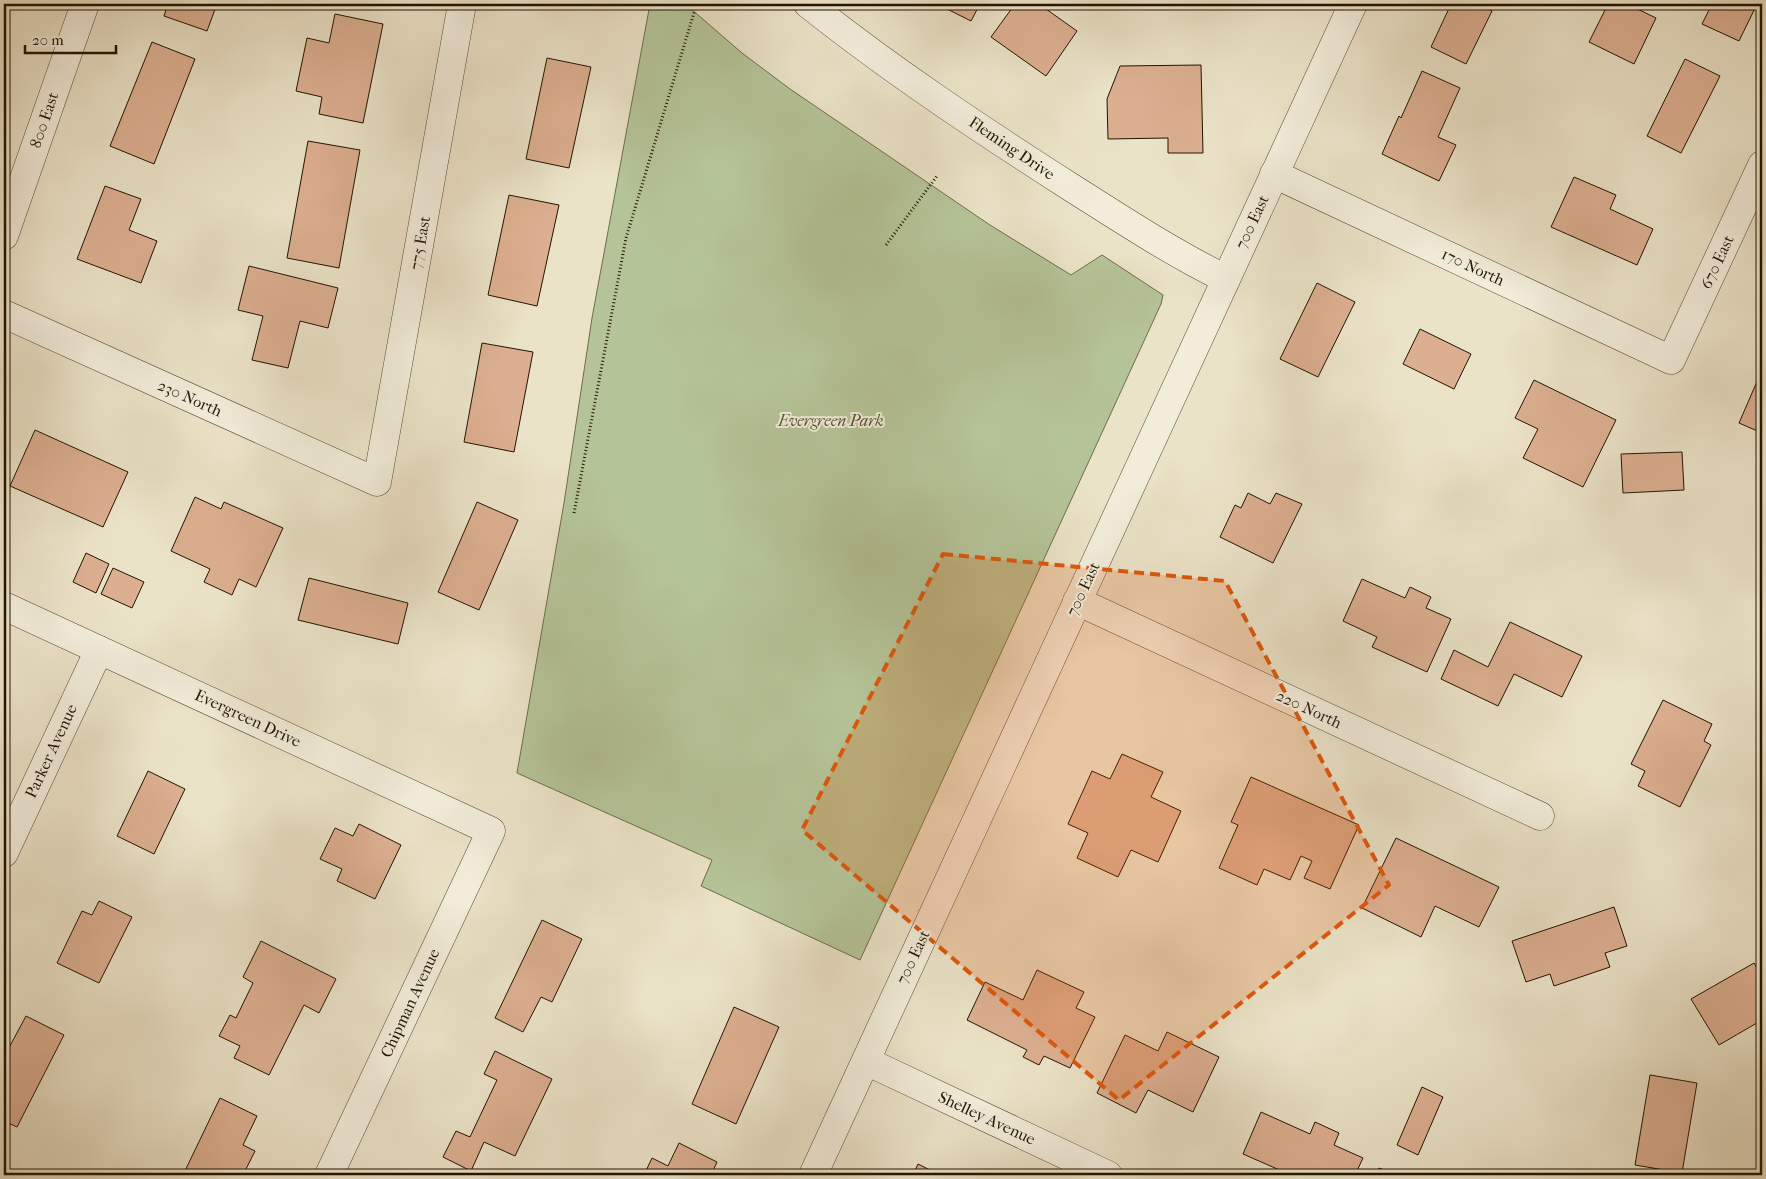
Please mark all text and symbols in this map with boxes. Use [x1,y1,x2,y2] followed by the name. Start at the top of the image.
[25,22,116,54] scale bar
[32,31,64,49] text: 20 m
[26,89,63,150] street label: 800 East
[966,112,1059,184] street label: Fleming Drive
[1231,192,1273,252] street label: 700 East
[406,214,434,272] street label: 775 East
[1696,232,1738,292] street label: 670 East
[1439,244,1507,290] street label: 170 North
[155,375,225,421] street label: 230 North
[777,411,884,430] park label: Evergreen Park
[1062,559,1104,619] street label: 700 East
[192,685,304,751] street label: Evergreen Drive
[1273,686,1345,732] street label: 220 North
[21,701,81,801] street label: Parker Avenue
[892,927,934,987] street label: 700 East
[376,945,444,1061] street label: Chipman Avenue
[935,1087,1039,1149] street label: Shelley Avenue

